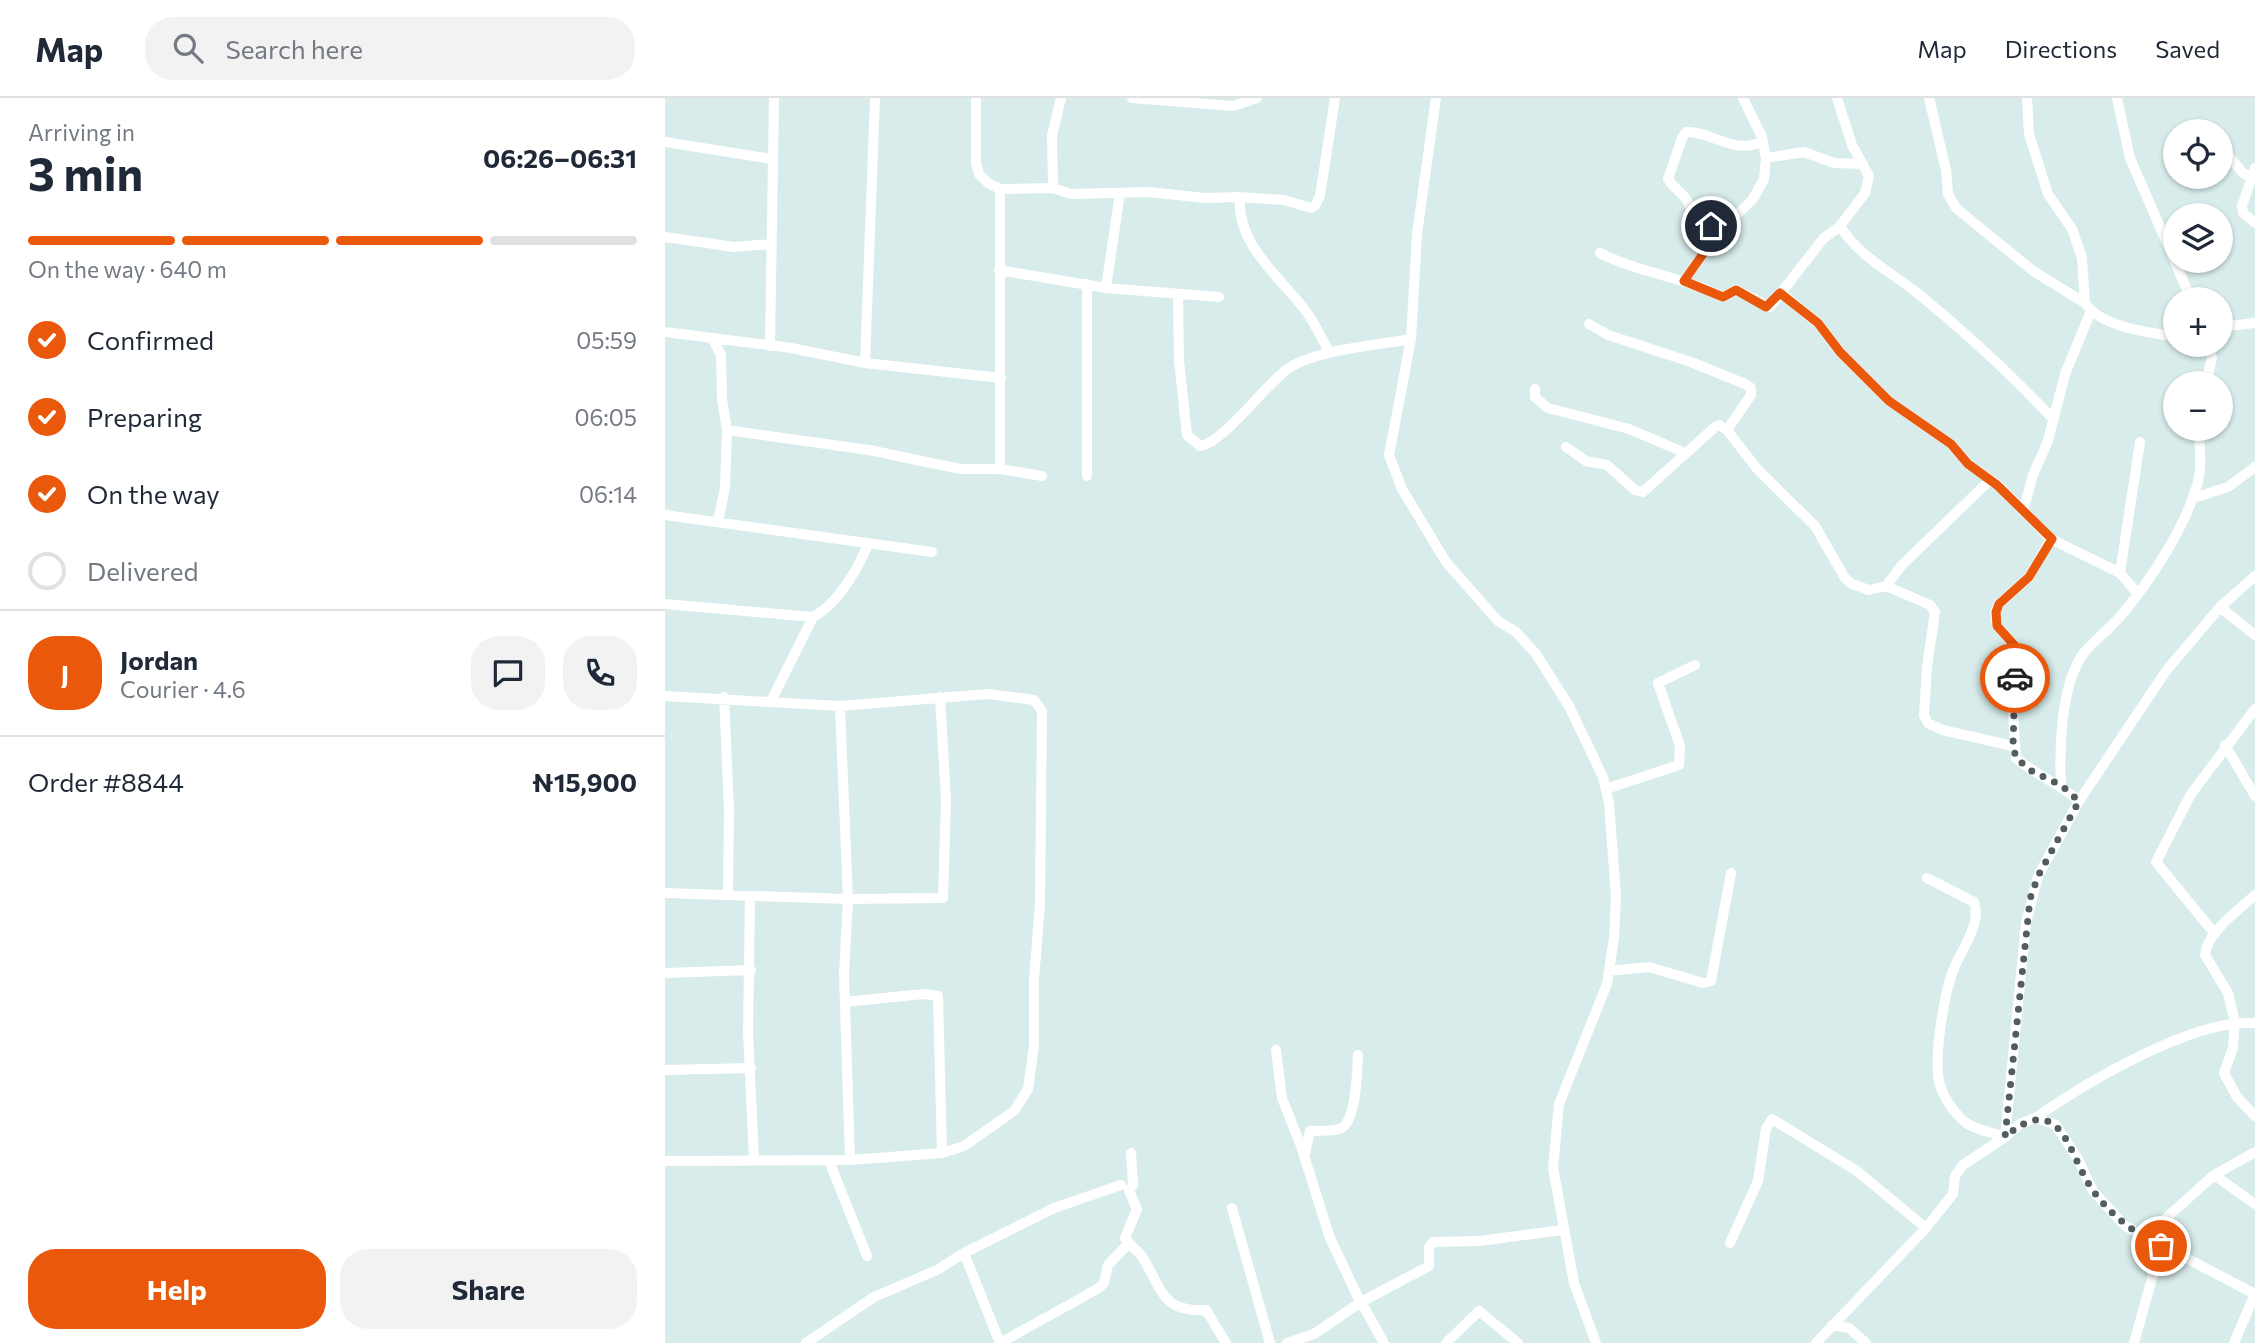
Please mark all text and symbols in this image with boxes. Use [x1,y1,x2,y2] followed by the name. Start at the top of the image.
[145,17,635,80] search box
[35,28,103,69] text: Map
[169,29,207,67] icon: search
[225,33,363,64] text: Search here
[1917,34,1967,63] text: Map
[2005,34,2117,63] text: Directions
[2155,34,2220,63] text: Saved
[28,118,135,146] text: Arriving in
[2163,119,2233,441] map controls
[2163,119,2233,189] button: locate
[483,142,637,173] text: 06:26–06:31
[28,144,143,200] text: 3 min
[1681,196,1741,256] pin
[2163,203,2233,273] button: layers
[1692,207,1730,245] icon: home
[28,255,227,283] text: On the way · 640 m
[2163,287,2233,357] button: +
[28,321,66,359] icon: check
[87,324,214,355] text: Confirmed
[576,326,637,354] text: 05:59
[2163,371,2233,441] button: −
[28,398,66,436] icon: check
[87,401,202,432] text: Preparing
[574,403,637,431] text: 06:05
[28,475,66,513] icon: check
[87,478,220,509] text: On the way
[579,480,637,508] text: 06:14
[87,555,198,586] text: Delivered
[471,636,545,710] button: chat
[563,636,637,710] button: phone
[1980,643,2050,713] courier
[120,644,198,675] text: Jordan
[61,658,69,689] text: J
[1996,659,2034,697] icon: car
[120,675,246,703] text: Courier · 4.6
[28,766,184,797] text: Order #8844
[532,766,637,797] text: ₦15,900
[2131,1216,2191,1276] pin
[2142,1227,2180,1265] icon: bag
[28,1249,326,1329] button: Help
[340,1249,637,1329] button: Share

